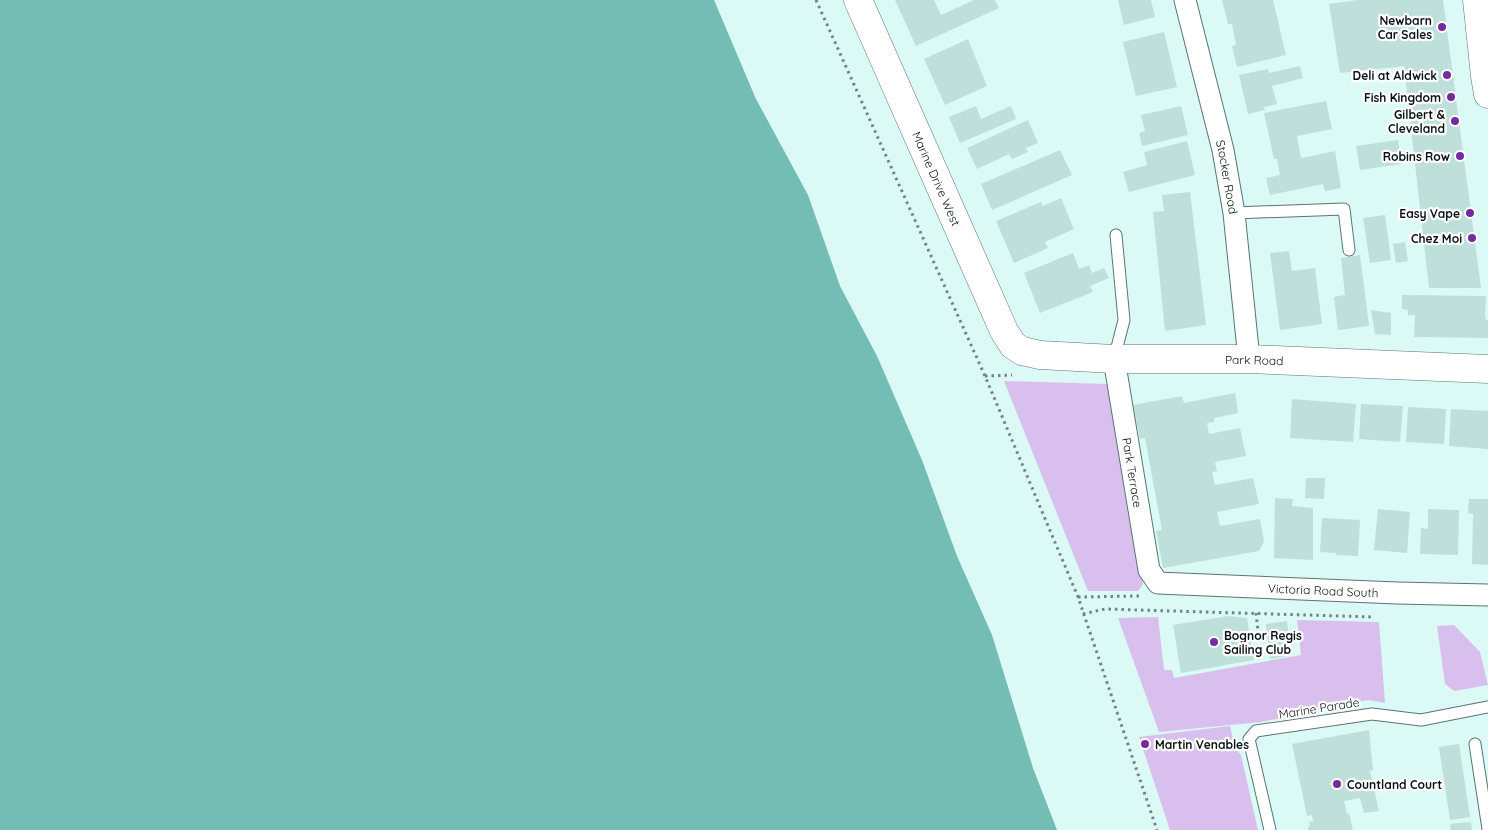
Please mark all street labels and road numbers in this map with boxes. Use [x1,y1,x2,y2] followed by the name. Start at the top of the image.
[909,129,964,228] street label: Marine Drive West
[1213,138,1242,215] street label: Stocker Road
[1225,352,1284,368] street label: Park Road
[1120,436,1146,509] street label: Park Terrace
[1268,580,1379,600] street label: Victoria Road South
[1278,694,1361,722] street label: Marine Parade

